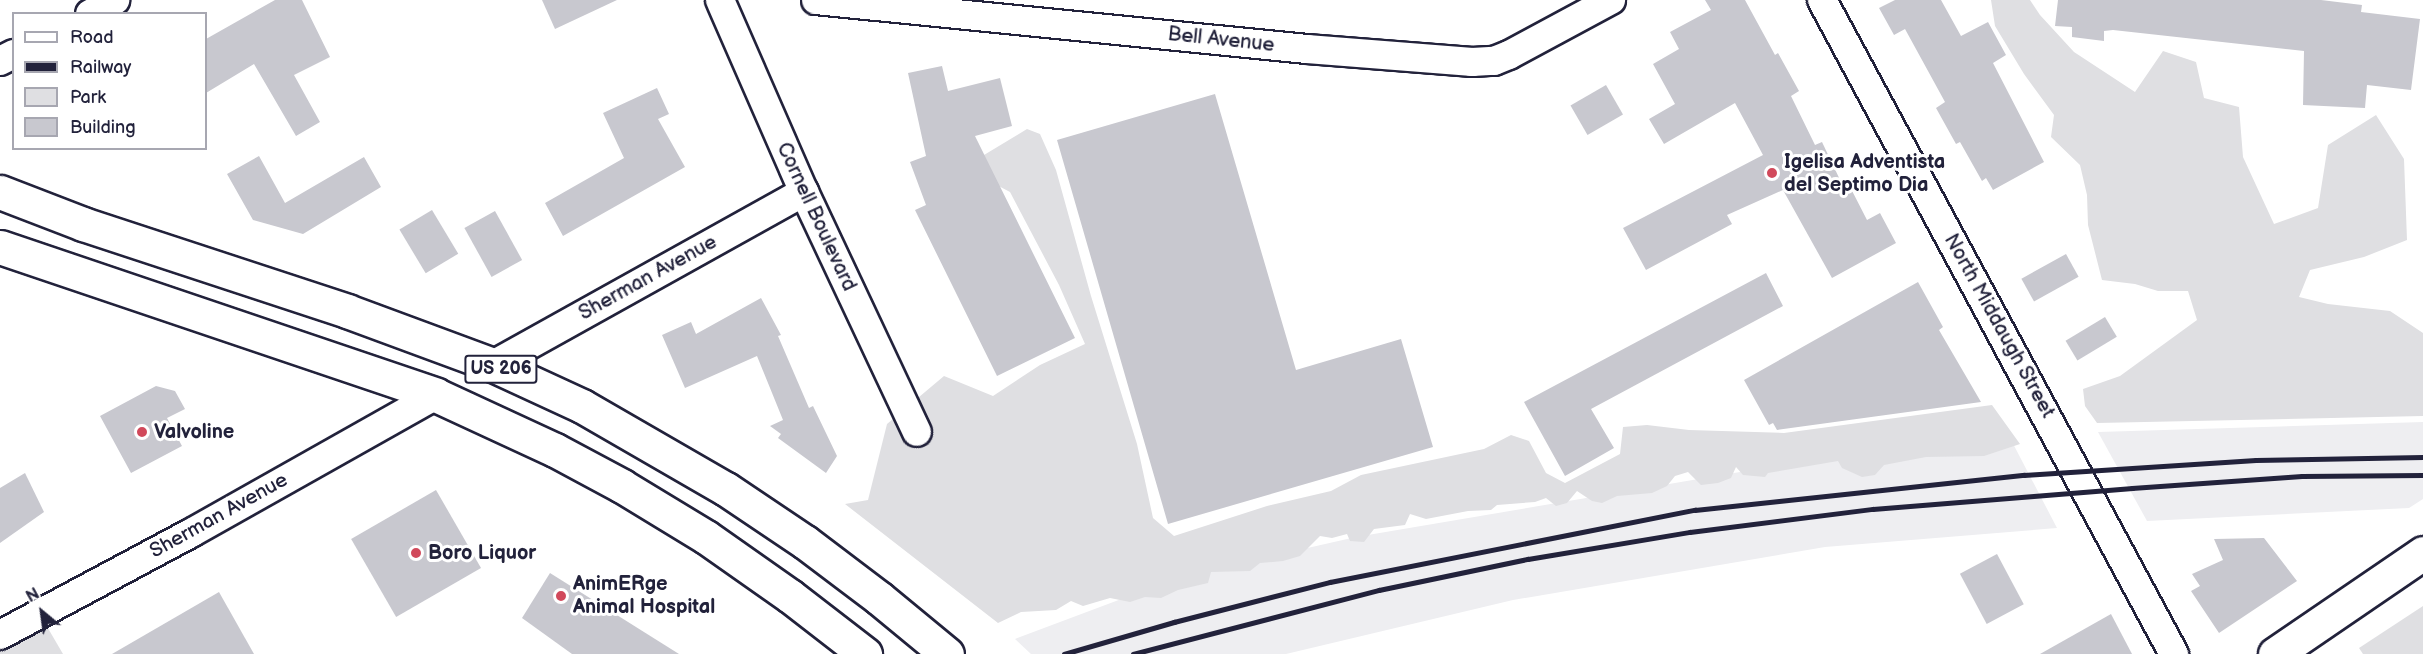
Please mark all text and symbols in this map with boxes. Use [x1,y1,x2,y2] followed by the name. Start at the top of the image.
[12,12,207,150] legend
[1167,22,1275,58] street label: Bell Avenue
[70,27,114,48] text: Road
[70,57,132,78] text: Railway
[70,87,106,108] text: Park
[70,117,136,138] text: Building
[771,139,861,295] street label: Cornell Boulevard
[1784,150,1945,197] place label: Igelisa Adventista del Septimo Dia
[1765,166,1779,180] marker: Igelisa Adventista del Septimo Dia
[575,230,721,326] street label: Sherman Avenue
[1938,230,2060,422] street label: North Middaugh Street
[464,354,538,384] road number: US 206
[154,420,234,444] place label: Valvoline
[135,425,149,439] marker: Valvoline
[146,468,292,564] street label: Sherman Avenue
[428,541,536,565] place label: Boro Liquor
[409,546,423,560] marker: Boro Liquor
[573,572,715,619] place label: AnimERge Animal Hospital
[12,582,72,642] north arrow
[23,585,43,607] text: N
[554,589,568,603] marker: AnimERge Animal Hospital

